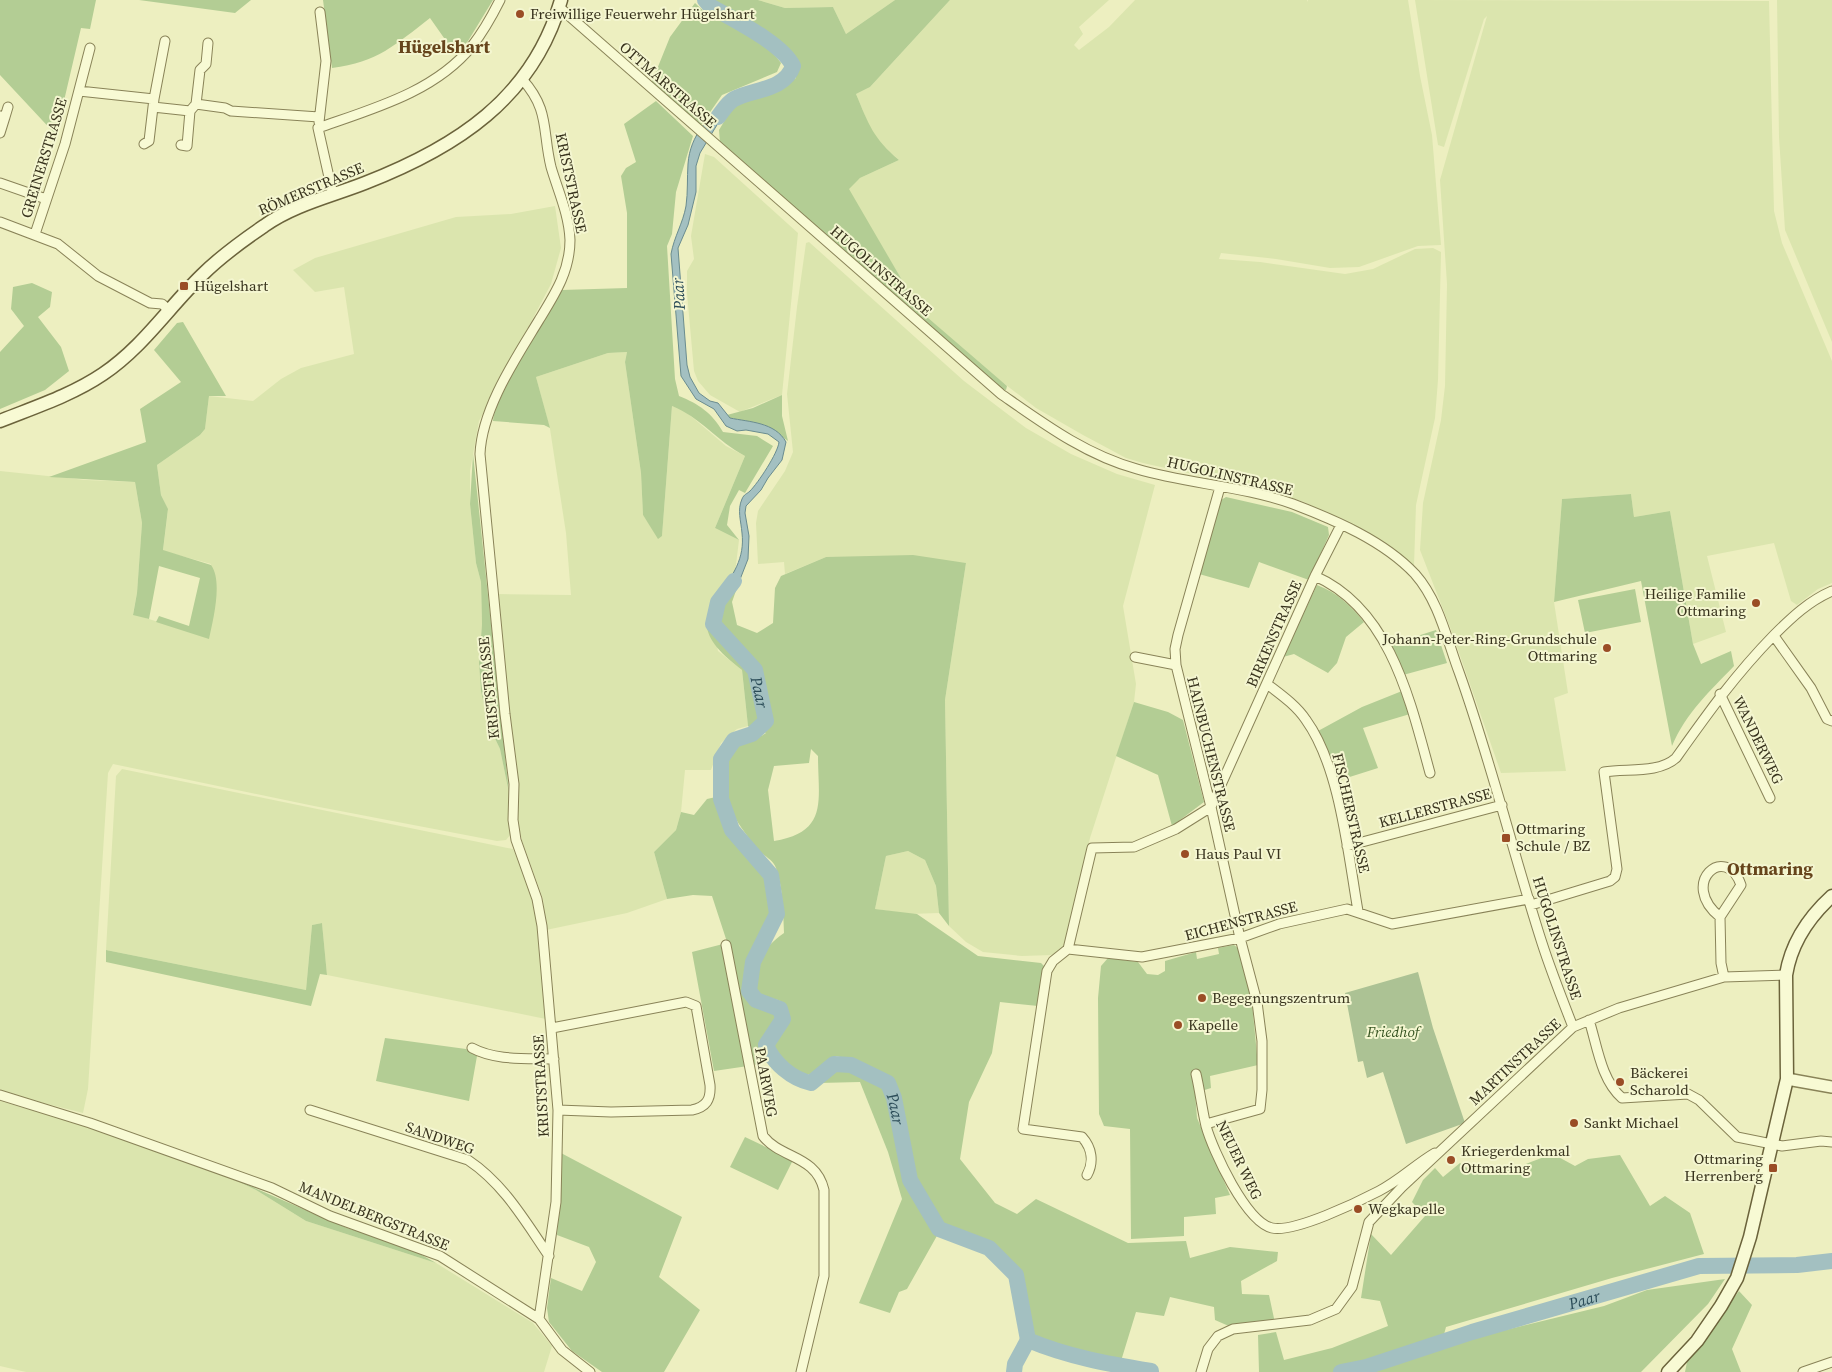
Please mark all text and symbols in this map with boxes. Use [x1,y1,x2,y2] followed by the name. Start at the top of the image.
[530,3,755,24] place label: Freiwillige Feuerwehr Hügelshart
[514,8,526,20] marker: Freiwillige Feuerwehr Hügelshart
[398,34,490,59] district label: Hügelshart
[615,37,721,133] street label: OTTMARSTRASSE
[15,95,72,221] street label: GREINERSTRASSE
[551,131,592,235] street label: KRISTSTRASSE
[255,157,367,220] street label: RÖMERSTRASSE
[826,221,937,321] street label: HUGOLINSTRASSE
[194,275,268,296] place label: Hügelshart
[666,277,690,312] water label: Paar
[178,280,190,292] marker: Hügelshart
[1165,451,1295,500] street label: HUGOLINSTRASSE
[1241,577,1307,691] street label: BIRKENSTRASSE
[1644,583,1746,621] place label: Heilige Familie Ottmaring
[1750,597,1762,609] marker: Heilige Familie Ottmaring
[1382,628,1597,666] place label: Johann-Peter-Ring-Grundschule Ottmaring
[473,636,504,740] street label: KRISTSTRASSE
[1601,642,1613,654] marker: Johann-Peter-Ring-Grundschule Ottmaring
[745,673,774,711] water label: Paar
[1182,674,1241,834] street label: HAINBUCHENSTRASSE
[1728,692,1789,787] street label: WANDERWEG
[1327,751,1375,875] street label: FISCHERSTRASSE
[1376,782,1493,833] street label: KELLERSTRASSE
[1516,818,1590,856] place label: Ottmaring Schule / BZ
[1500,832,1512,844] marker: Ottmaring Schule / BZ
[1195,843,1281,864] place label: Haus Paul VI
[1179,848,1191,860] marker: Haus Paul VI
[1727,856,1813,881] district label: Ottmaring
[1528,873,1587,1002] street label: HUGOLINSTRASSE
[1182,895,1300,946] street label: EICHENSTRASSE
[1212,987,1351,1008] place label: Begegnungszentrum
[1196,992,1208,1004] marker: Begegnungszentrum
[1464,1013,1565,1110] street label: MARTINSTRASSE
[1188,1014,1238,1035] place label: Kapelle
[1172,1019,1184,1031] marker: Kapelle
[1366,1021,1422,1042] park label: Friedhof
[527,1034,554,1138] street label: KRISTSTRASSE
[750,1045,783,1118] street label: PAARWEG
[1630,1062,1689,1100] place label: Bäckerei Scharold
[1614,1076,1626,1088] marker: Bäckerei Scharold
[882,1088,910,1127] water label: Paar
[1584,1112,1679,1133] place label: Sankt Michael
[403,1116,477,1159] street label: SANDWEG
[1211,1117,1268,1203] street label: NEUER WEG
[1568,1117,1580,1129] marker: Sankt Michael
[1461,1140,1571,1178] place label: Kriegerdenkmal Ottmaring
[1684,1148,1763,1186] place label: Ottmaring Herrenberg
[1445,1154,1457,1166] marker: Kriegerdenkmal Ottmaring
[1767,1162,1779,1174] marker: Ottmaring Herrenberg
[296,1176,453,1255] street label: MANDELBERGSTRASSE
[1368,1198,1445,1219] place label: Wegkapelle
[1352,1203,1364,1215] marker: Wegkapelle
[1565,1284,1603,1315] water label: Paar

